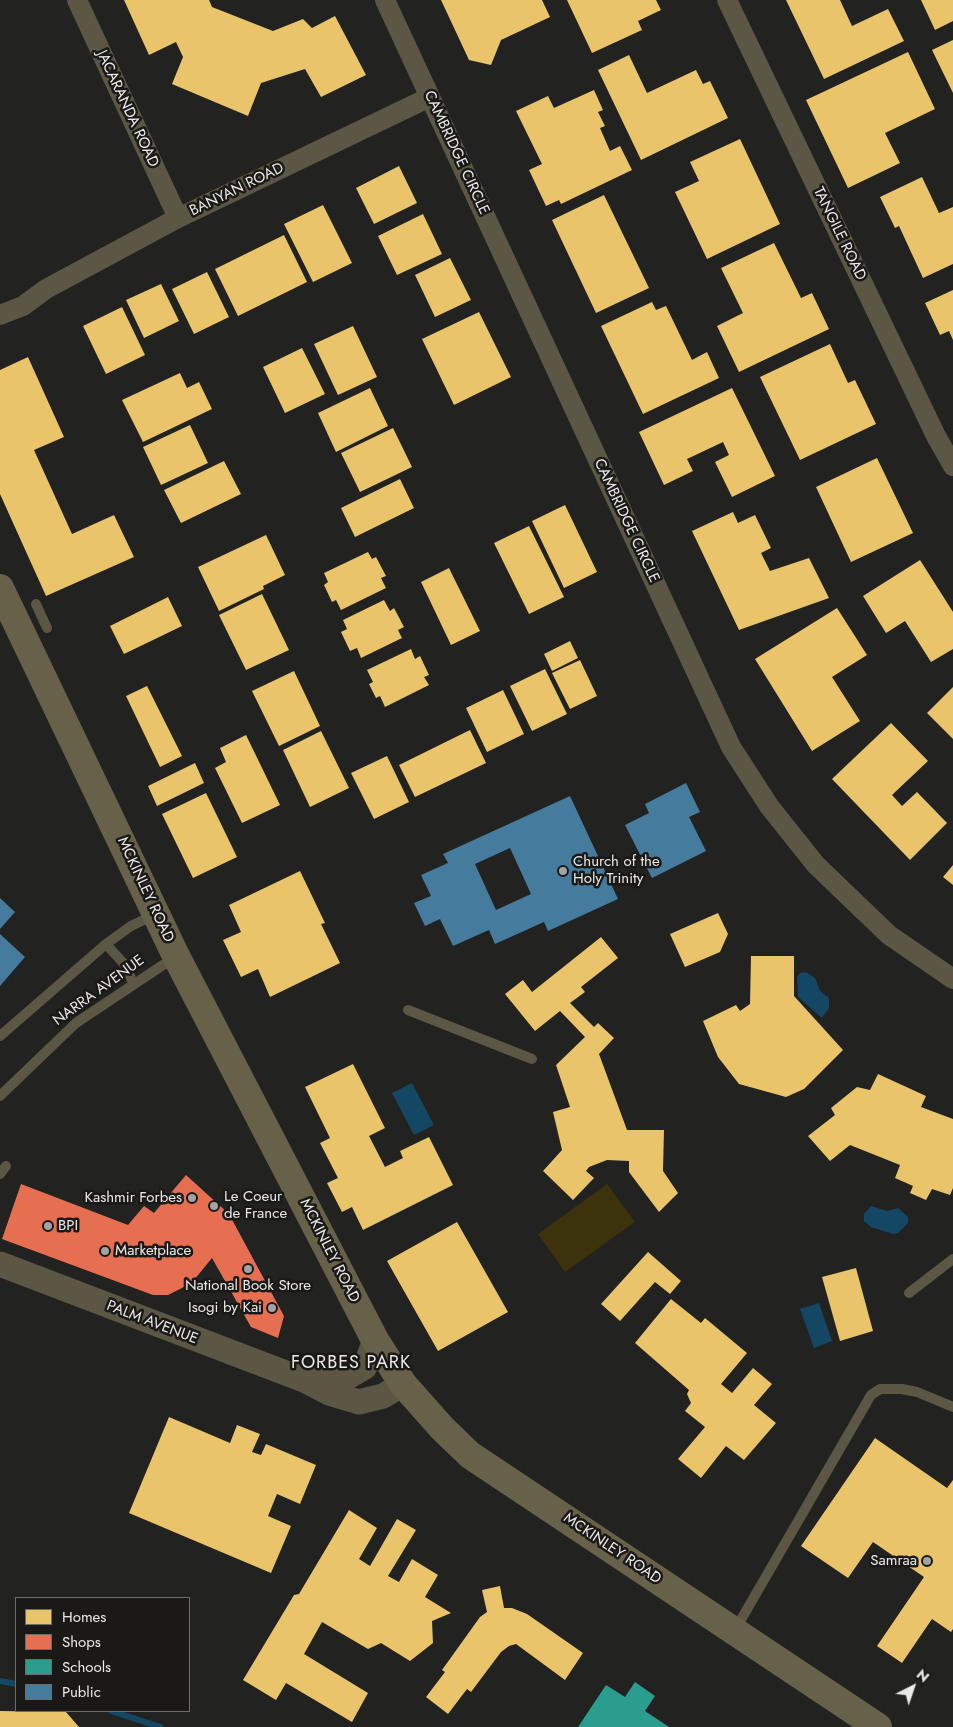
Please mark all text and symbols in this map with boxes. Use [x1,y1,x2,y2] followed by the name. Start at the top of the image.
[92,48,162,170] street label: JACARANDA ROAD
[419,88,493,218] street label: CAMBRIDGE CIRCLE
[187,159,287,221] street label: BANYAN ROAD
[809,184,869,284] street label: TANGILE ROAD
[589,456,663,586] street label: CAMBRIDGE CIRCLE
[113,835,177,945] street label: MCKINLEY ROAD
[573,853,660,888] place label: Church of the Holy Trinity
[557,865,569,877] marker: Church of the Holy Trinity
[50,952,148,1030] street label: NARRA AVENUE
[224,1188,287,1223] place label: Le Coeur de France
[84,1189,182,1207] place label: Kashmir Forbes
[186,1192,198,1204] marker: Kashmir Forbes
[295,1196,363,1306] street label: MCKINLEY ROAD
[208,1200,220,1212] marker: Le Coeur de France
[58,1217,78,1235] place label: BPI
[42,1220,54,1232] marker: BPI
[115,1242,191,1260] place label: Marketplace
[99,1245,111,1257] marker: Marketplace
[242,1263,254,1275] marker: National Book Store
[185,1277,311,1295] place label: National Book Store
[104,1297,200,1349] street label: PALM AVENUE
[188,1299,262,1317] place label: Isogi by Kai
[266,1302,278,1314] marker: Isogi by Kai
[290,1353,412,1375] district label: FORBES PARK
[560,1510,664,1588] street label: MCKINLEY ROAD
[870,1552,917,1570] place label: Samraa
[921,1555,933,1567] marker: Samraa
[15,1597,190,1712] legend
[62,1606,106,1628] text: Homes
[62,1631,101,1653] text: Shops
[62,1656,111,1678] text: Schools
[888,1662,938,1712] north arrow
[912,1664,934,1687] text: N
[62,1681,101,1703] text: Public

